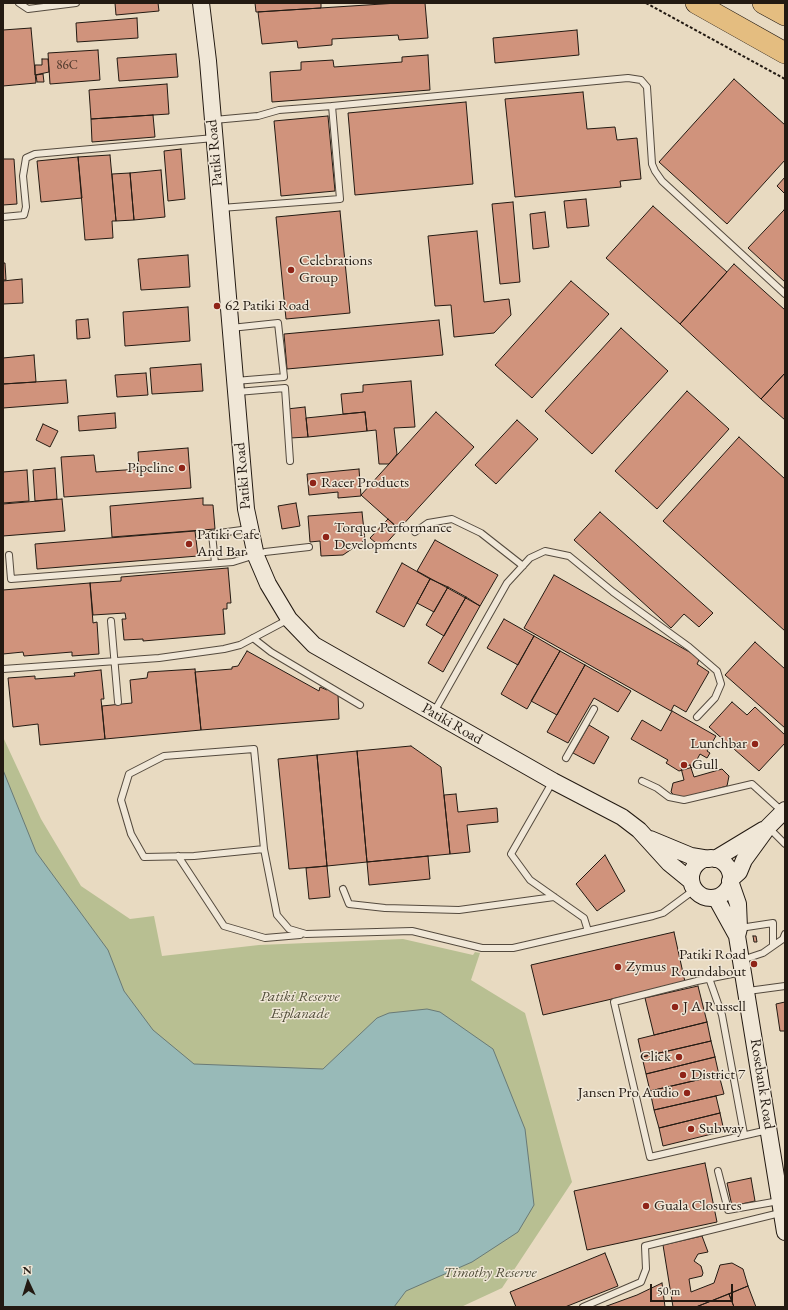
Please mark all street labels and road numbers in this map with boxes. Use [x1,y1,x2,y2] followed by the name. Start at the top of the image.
[203,119,227,187] street label: Patiki Road
[231,442,255,510] street label: Patiki Road
[418,699,486,749] street label: Patiki Road
[746,1037,778,1131] street label: Rosebank Road

